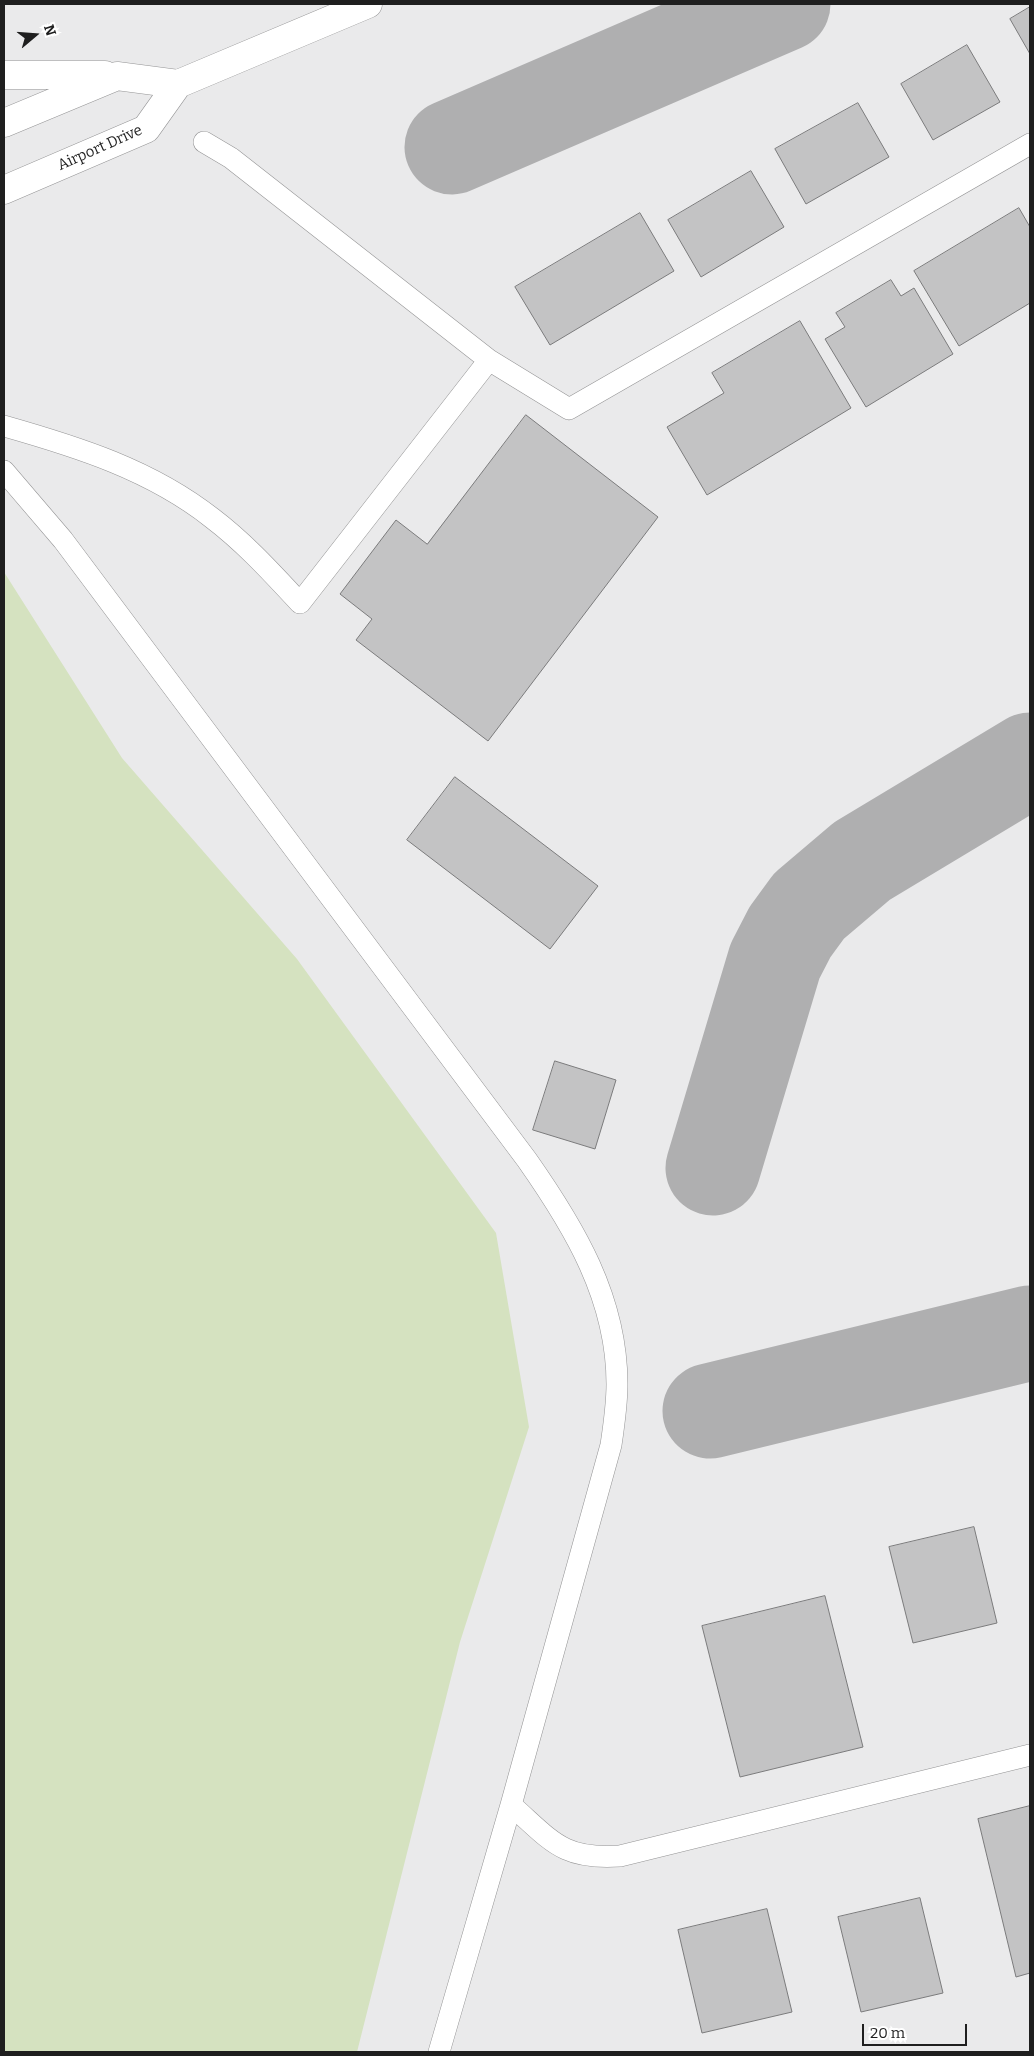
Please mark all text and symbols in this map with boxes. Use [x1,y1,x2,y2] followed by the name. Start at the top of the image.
[10,10,60,60] north arrow
[40,22,59,38] text: N
[55,121,145,175] street label: Airport Drive
[864,2014,969,2046] scale bar
[870,2024,905,2042] text: 20 m

